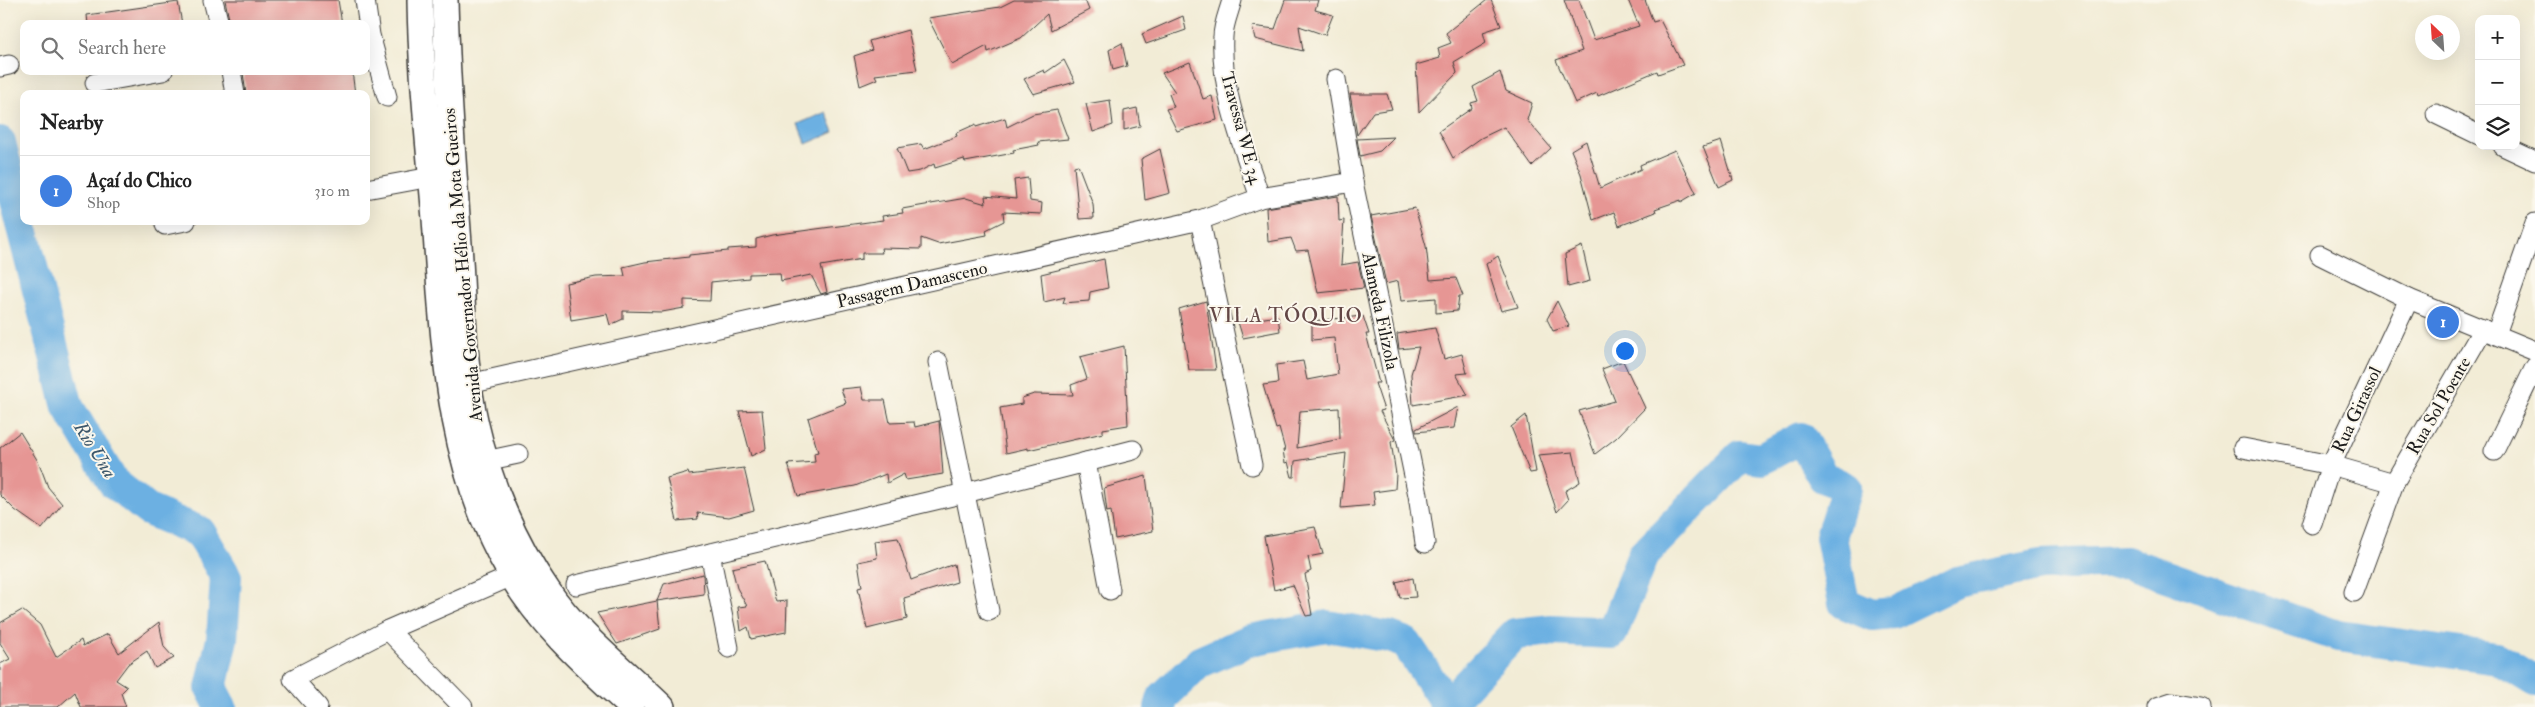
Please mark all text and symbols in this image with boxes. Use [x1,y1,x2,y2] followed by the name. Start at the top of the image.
[2415,15,2460,60] north arrow
[2475,15,2520,150] map controls
[2475,15,2520,60] button: +
[20,20,370,75] search box
[38,34,66,62] icon: search
[78,36,166,60] text: Search here
[2475,60,2520,105] button: −
[1215,69,1267,188] street label: Travessa WE 34
[2475,105,2520,150] button: layers
[438,107,488,424] street label: Avenida Governador Hélio da Mota Gueiros
[40,109,103,136] text: Nearby
[87,169,192,193] text: Açaí do Chico
[53,181,59,201] text: 1
[314,181,350,201] text: 310 m
[87,193,120,213] text: Shop
[1356,249,1404,372] street label: Alameda Filizola
[835,256,990,313] street label: Passagem Damasceno
[1209,302,1363,328] district label: VILA TÓQUIO
[2427,303,2459,341] pin: 1
[1612,338,1638,364] your location
[2402,353,2476,459] street label: Rua Sol Poente
[2327,363,2387,457] street label: Rua Girassol
[68,416,122,483] water label: Rio Una

